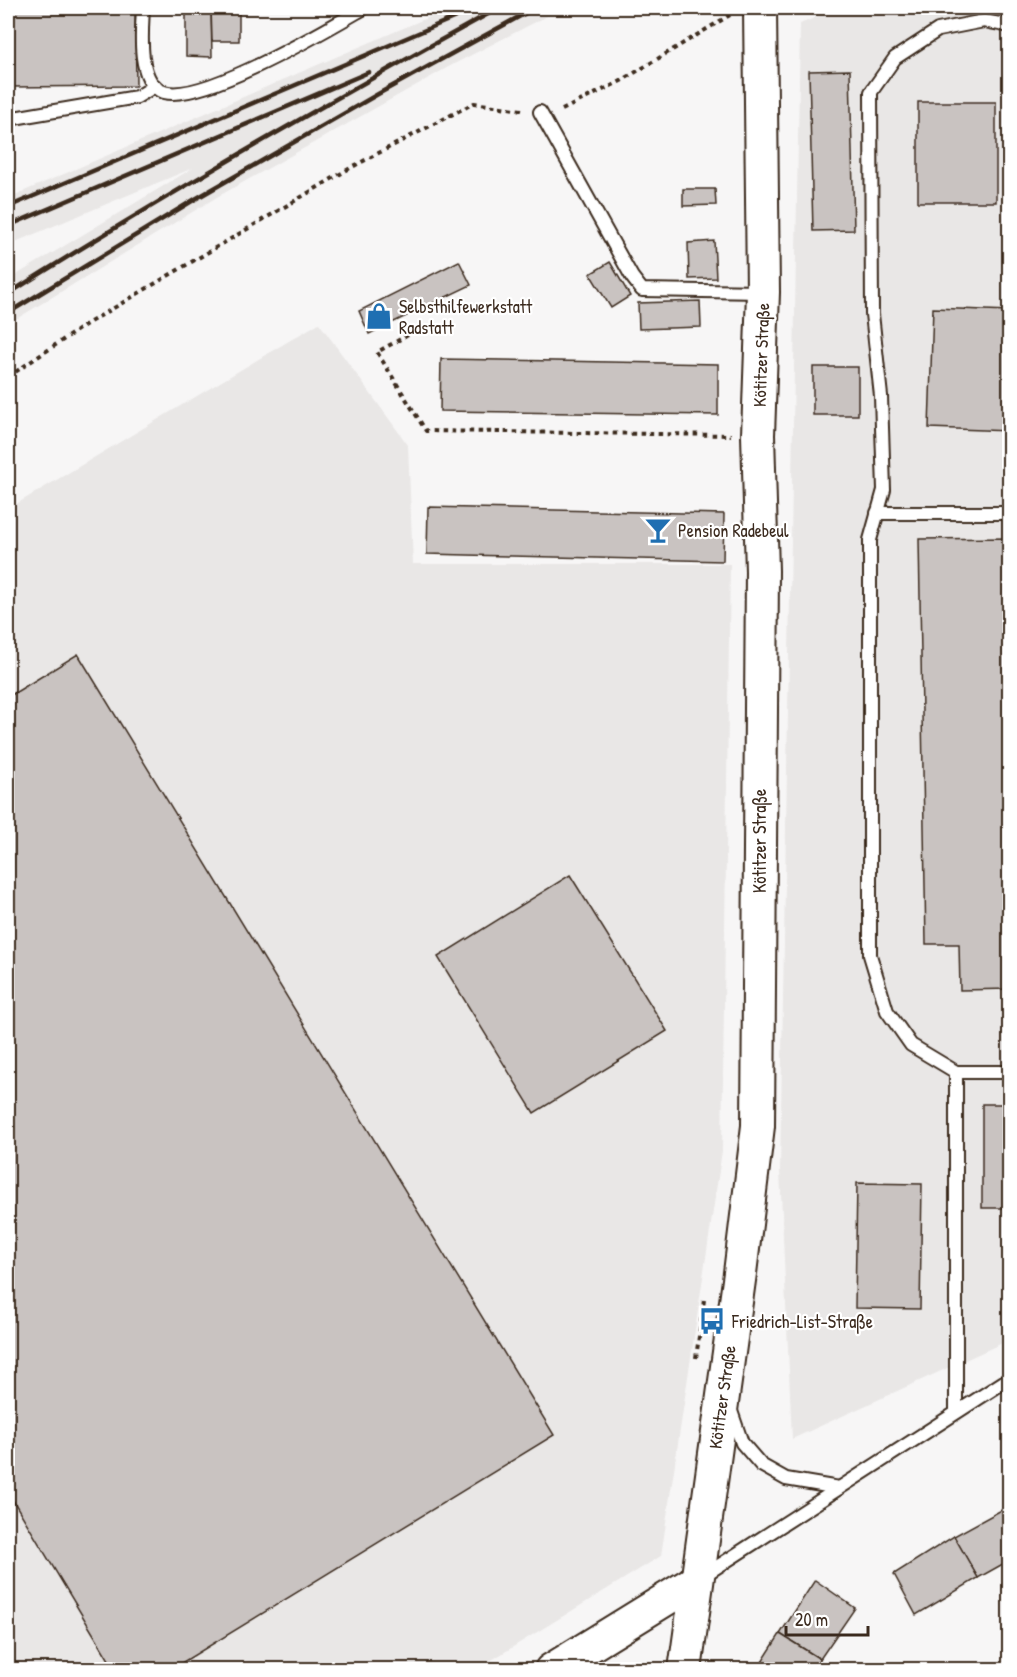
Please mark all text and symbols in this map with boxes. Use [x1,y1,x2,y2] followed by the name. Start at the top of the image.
[399,294,533,340] place label: Selbsthilfewerkstatt Radstatt
[364,301,394,331] shop icon: Selbsthilfewerkstatt Radstatt
[747,303,775,407] street label: Kötitzer Straße
[643,515,673,545] bar icon: Pension Radebeul
[678,518,789,543] place label: Pension Radebeul
[747,789,772,893] street label: Kötitzer Straße
[697,1306,727,1336] bus stop icon: Friedrich-List-Straße
[731,1309,873,1334] place label: Friedrich-List-Straße
[702,1344,742,1450] street label: Kötitzer Straße
[786,1599,868,1637] scale bar
[795,1607,828,1632] text: 20 m

